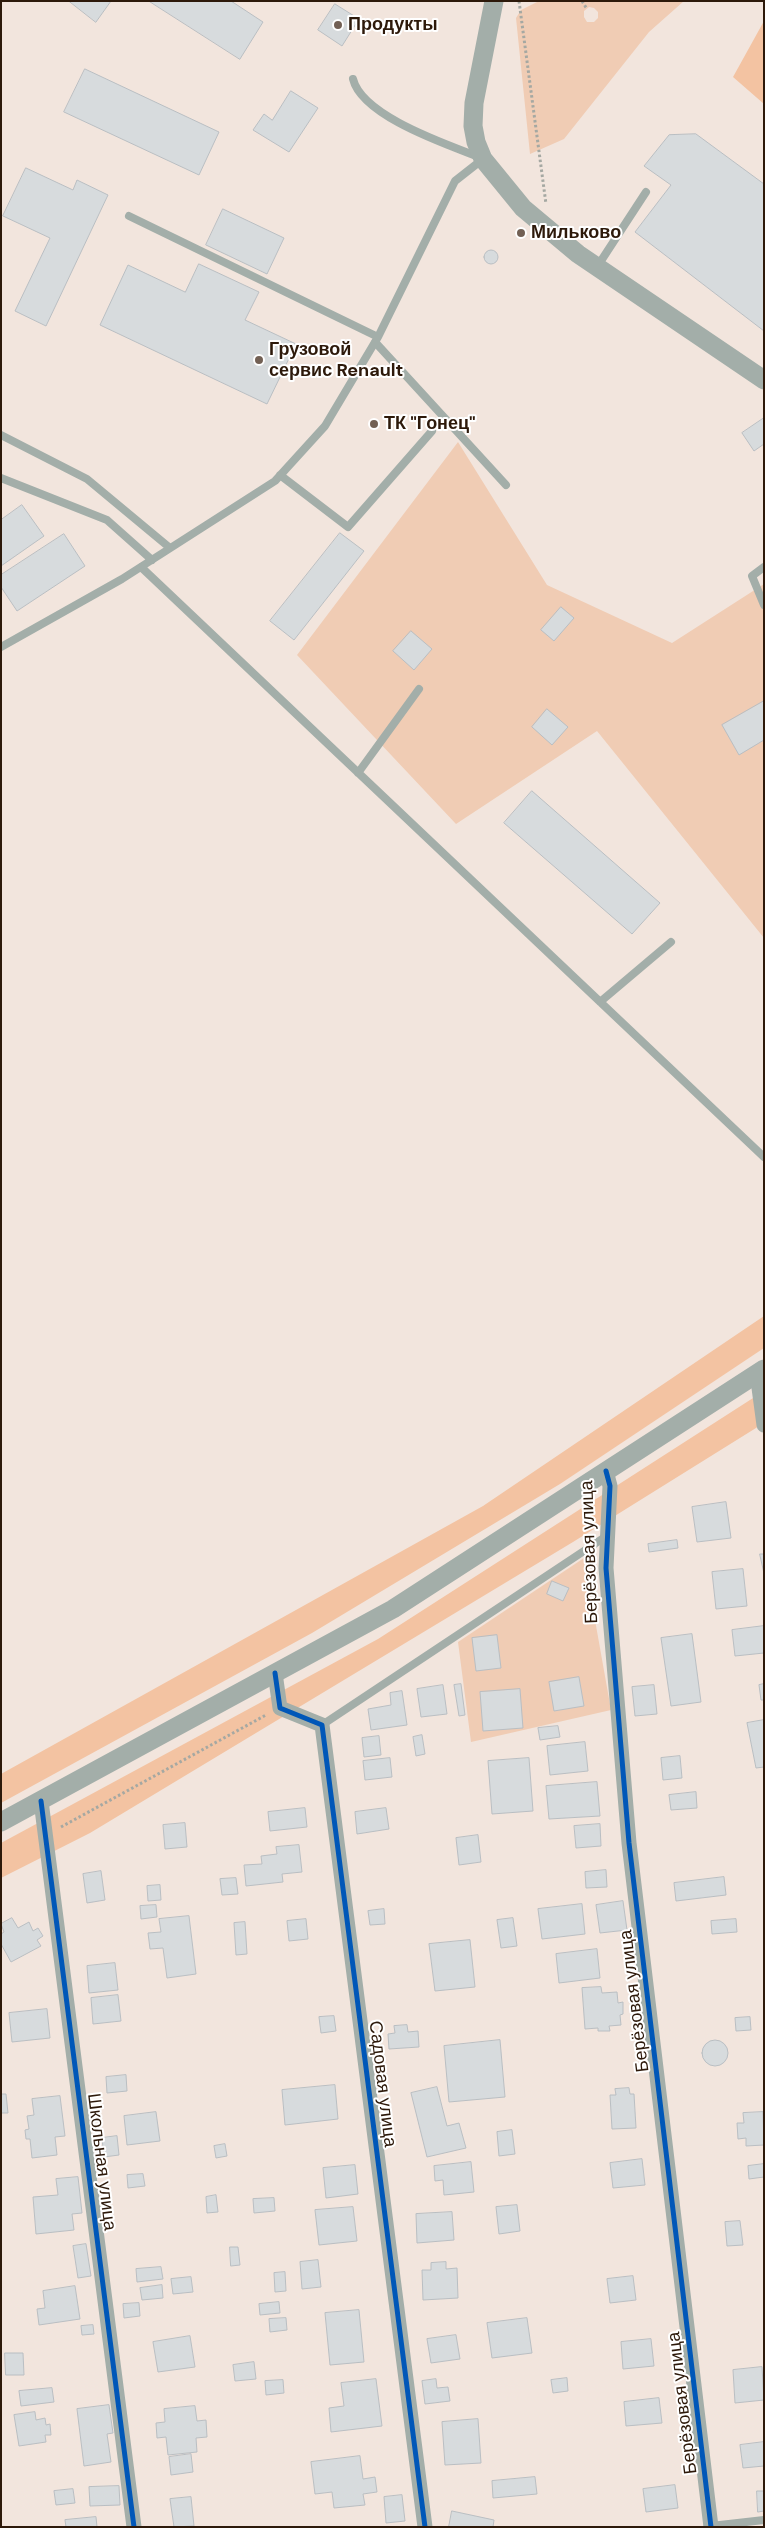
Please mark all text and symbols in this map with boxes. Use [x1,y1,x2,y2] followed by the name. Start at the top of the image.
[348,14,438,36] place label: Продукты
[332,19,344,31] marker: Продукты
[531,222,621,244] place label: Мильково
[515,227,527,239] marker: Мильково
[269,339,403,382] place label: Грузовой сервис Renault
[253,354,265,366] marker: Грузовой сервис Renault
[384,413,476,435] place label: ТК "Гонец"
[368,418,380,430] marker: ТК "Гонец"
[577,1480,603,1624] street label: Берёзовая улица
[616,1929,654,2073] street label: Берёзовая улица
[364,2020,400,2148] street label: Садовая улица
[82,2092,120,2232] street label: Школьная улица
[664,2331,702,2475] street label: Берёзовая улица

